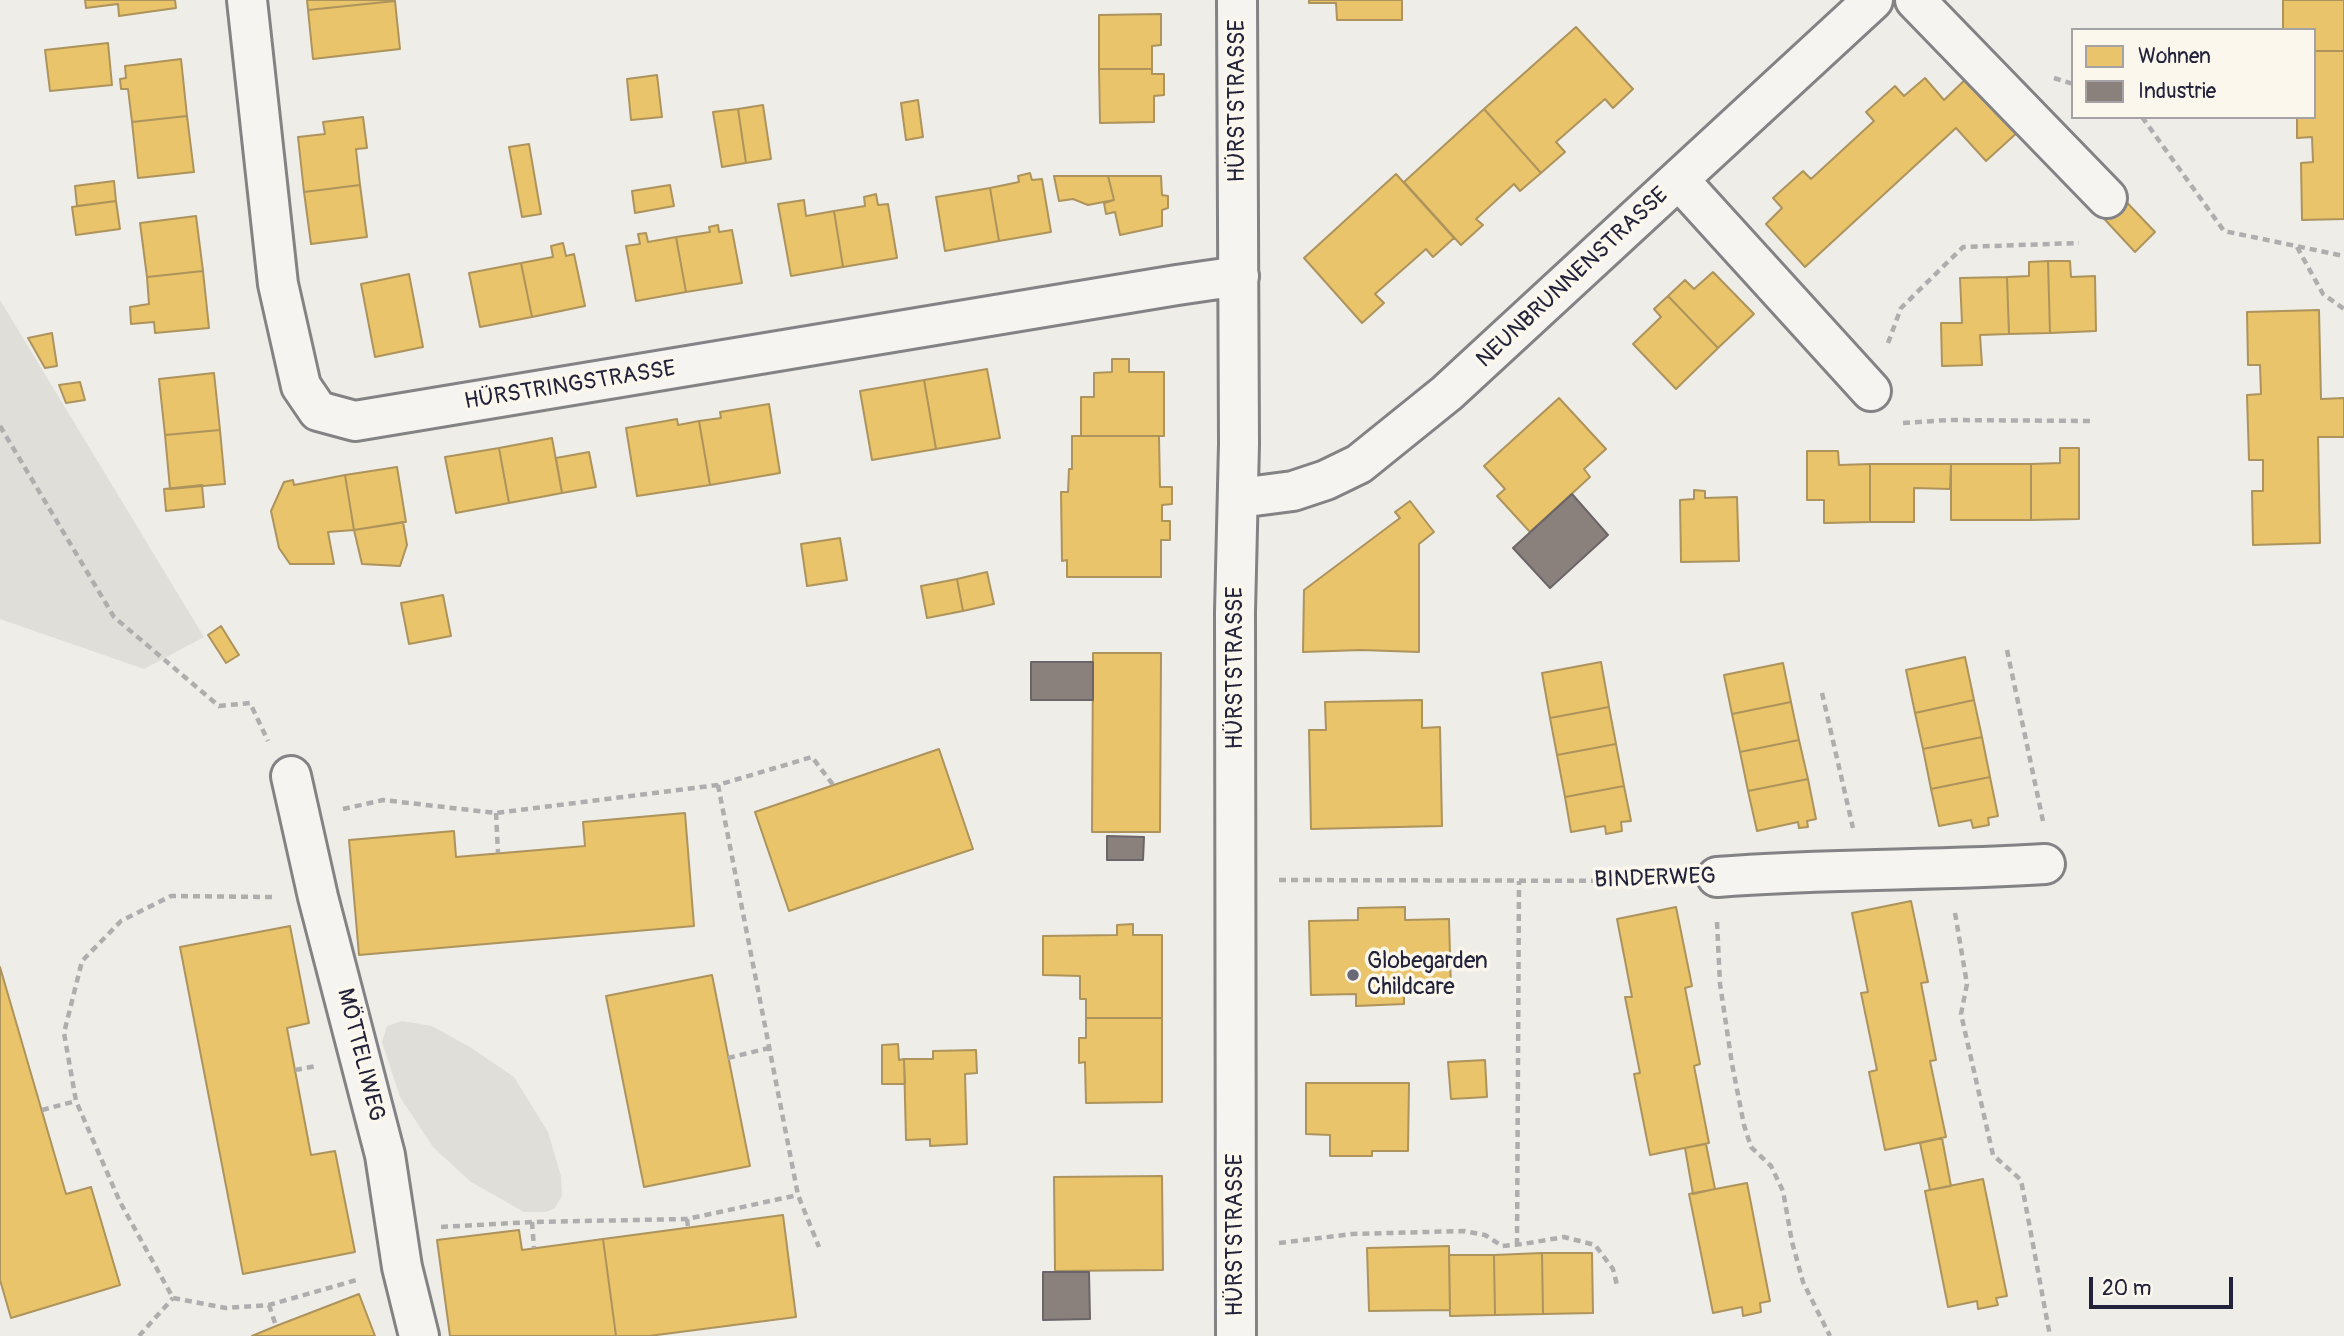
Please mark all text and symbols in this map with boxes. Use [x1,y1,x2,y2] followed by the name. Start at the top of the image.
[1224,20,1252,182] street label: HÜRSTSTRASSE
[2071,28,2316,119] legend
[2138,43,2211,70] text: Wohnen
[2138,78,2216,105] text: Industrie
[1471,182,1675,374] street label: NEUNBRUNNENSTRASSE
[462,356,678,416] street label: HÜRSTRINGSTRASSE
[1222,587,1250,749] street label: HÜRSTSTRASSE
[1594,863,1716,895] street label: BINDERWEG
[1367,948,1488,1002] place label: Globegarden Childcare
[1345,967,1361,983] marker: Globegarden Childcare
[330,986,390,1124] street label: MÖTTELIWEG
[1222,1154,1250,1316] street label: HÜRSTSTRASSE
[2092,1262,2236,1306] scale bar
[2102,1275,2151,1302] text: 20 m

